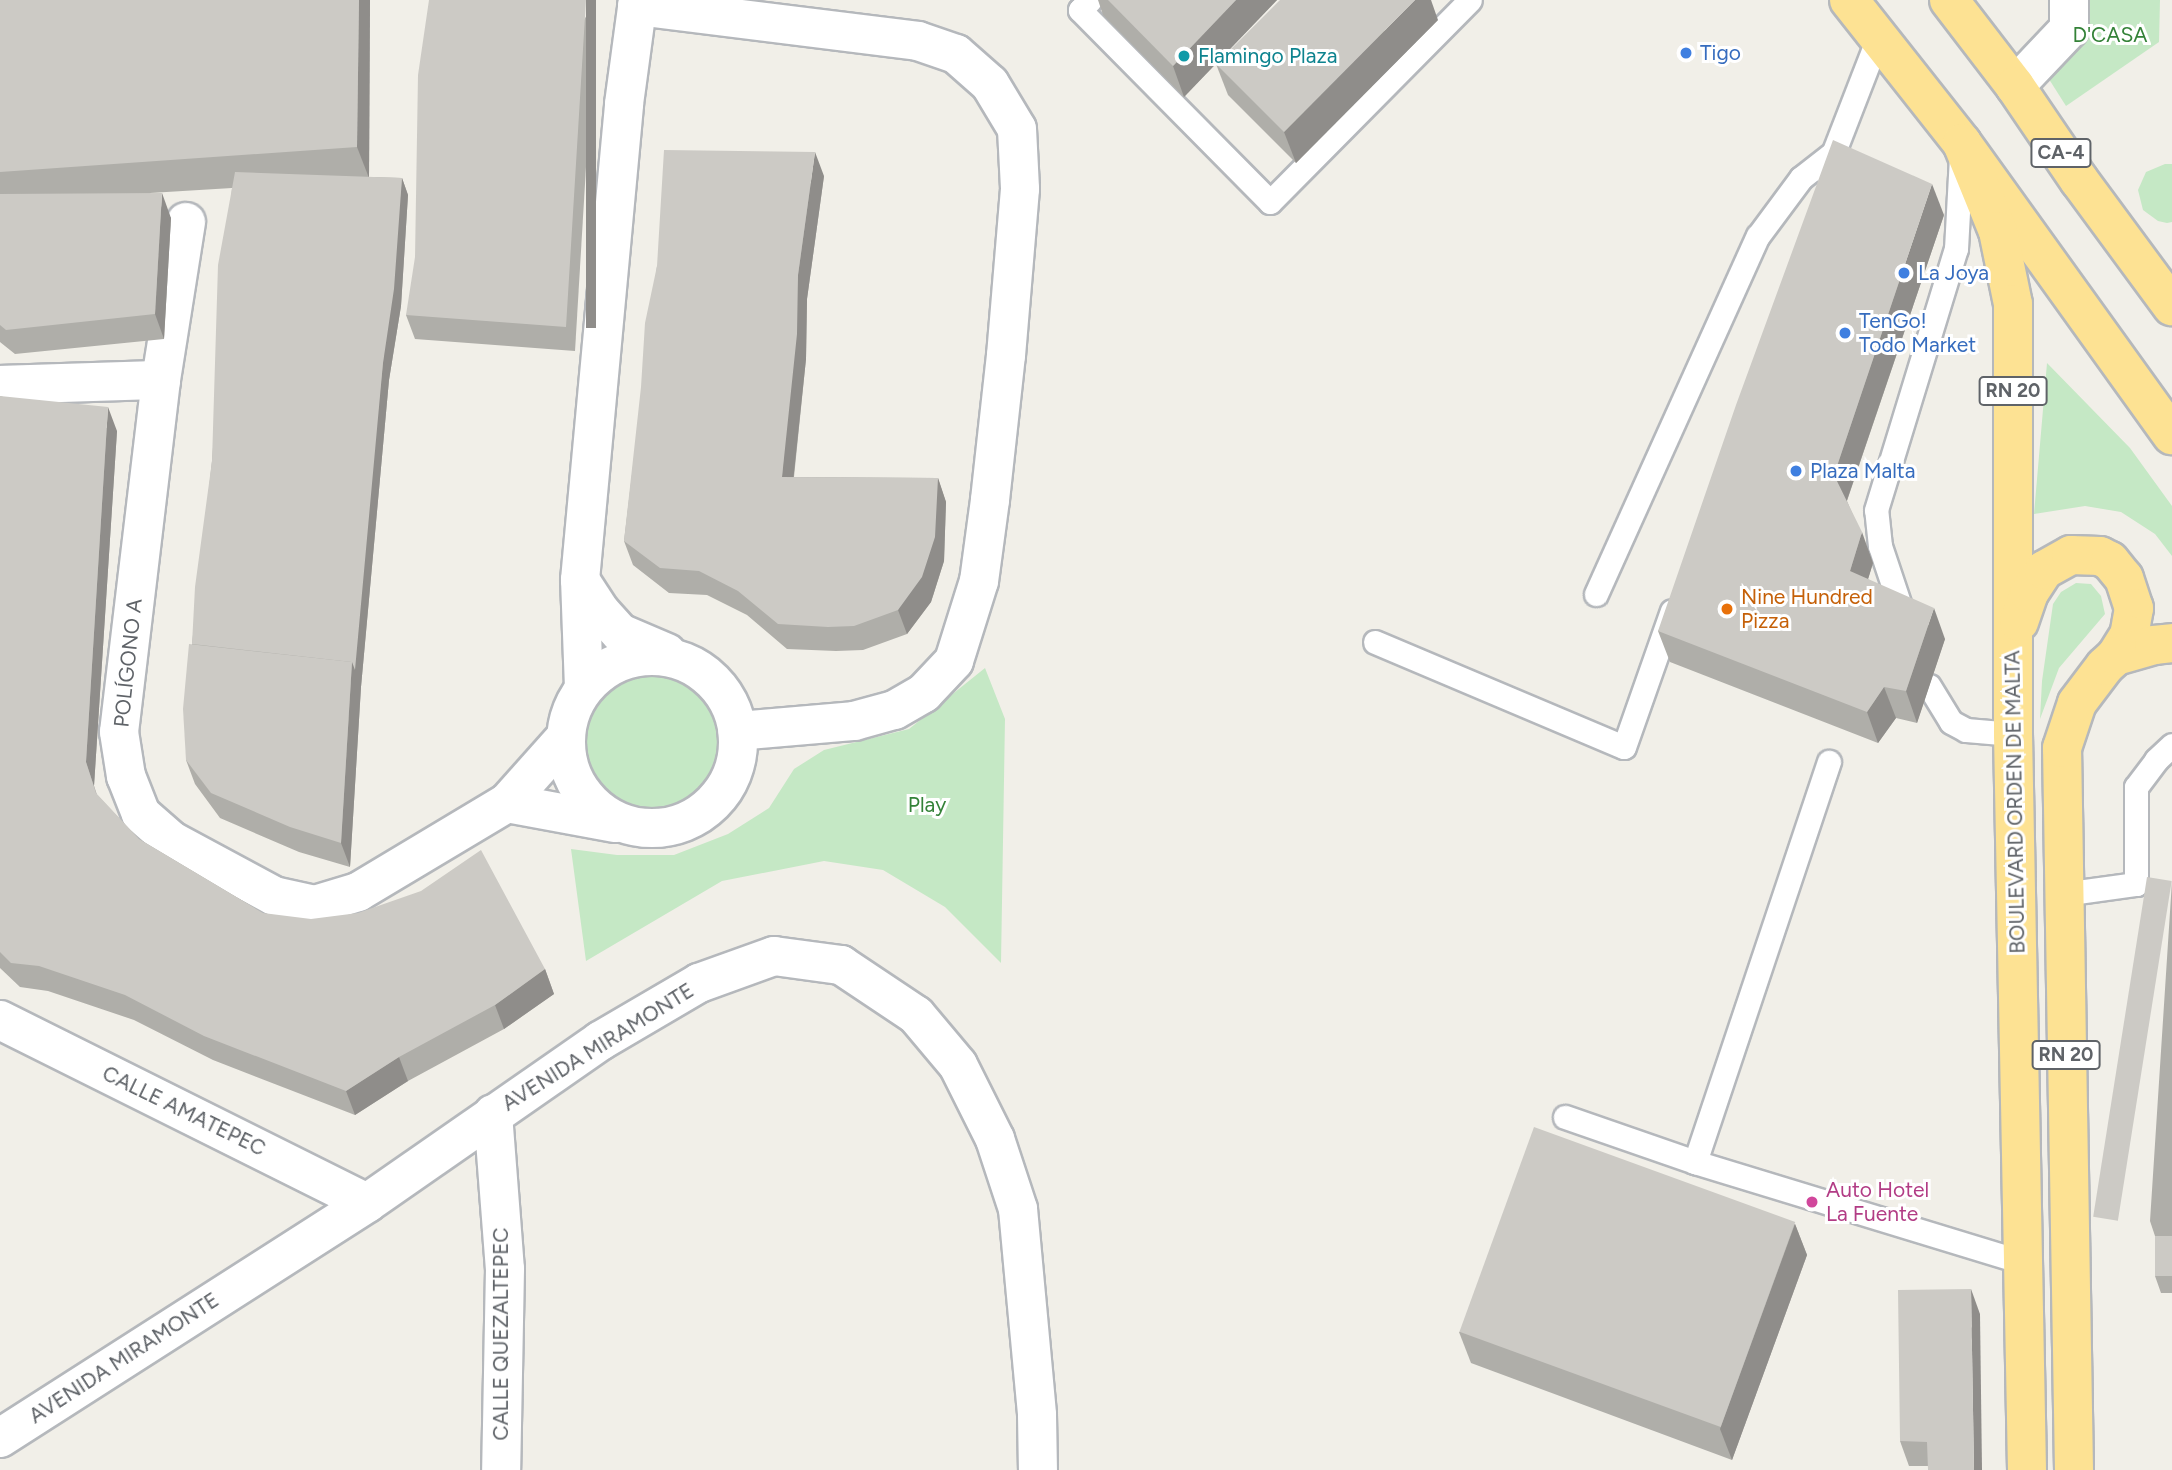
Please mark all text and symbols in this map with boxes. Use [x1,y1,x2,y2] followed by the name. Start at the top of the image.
[2072,22,2148,48] park label: D'CASA
[1700,40,1741,66] place label: Tigo
[1198,43,1337,69] place label: Flamingo Plaza
[1678,45,1694,61] marker: Tigo
[1176,48,1192,64] marker: Flamingo Plaza
[2030,138,2092,168] road number: CA-4
[1918,260,1989,286] place label: La Joya
[1896,265,1912,281] marker: La Joya
[1859,308,1976,358] place label: TenGo! Todo Market
[1837,325,1853,341] marker: TenGo! Todo Market
[1978,376,2048,406] road number: RN 20
[1810,458,1915,484] place label: Plaza Malta
[1788,463,1804,479] marker: Plaza Malta
[1741,584,1873,634] place label: Nine Hundred Pizza
[109,597,147,729] street label: POLÍGONO A
[1719,601,1735,617] marker: Nine Hundred Pizza
[2000,650,2030,954] street label: BOULEVARD ORDEN DE MALTA
[908,792,946,818] park label: Play
[497,978,699,1116] street label: AVENIDA MIRAMONTE
[2031,1040,2101,1070] road number: RN 20
[98,1061,270,1161] street label: CALLE AMATEPEC
[1826,1177,1929,1227] place label: Auto Hotel La Fuente
[1804,1194,1820,1210] marker: Auto Hotel La Fuente
[488,1227,514,1441] street label: CALLE QUEZALTEPEC
[24,1287,224,1429] street label: AVENIDA MIRAMONTE

